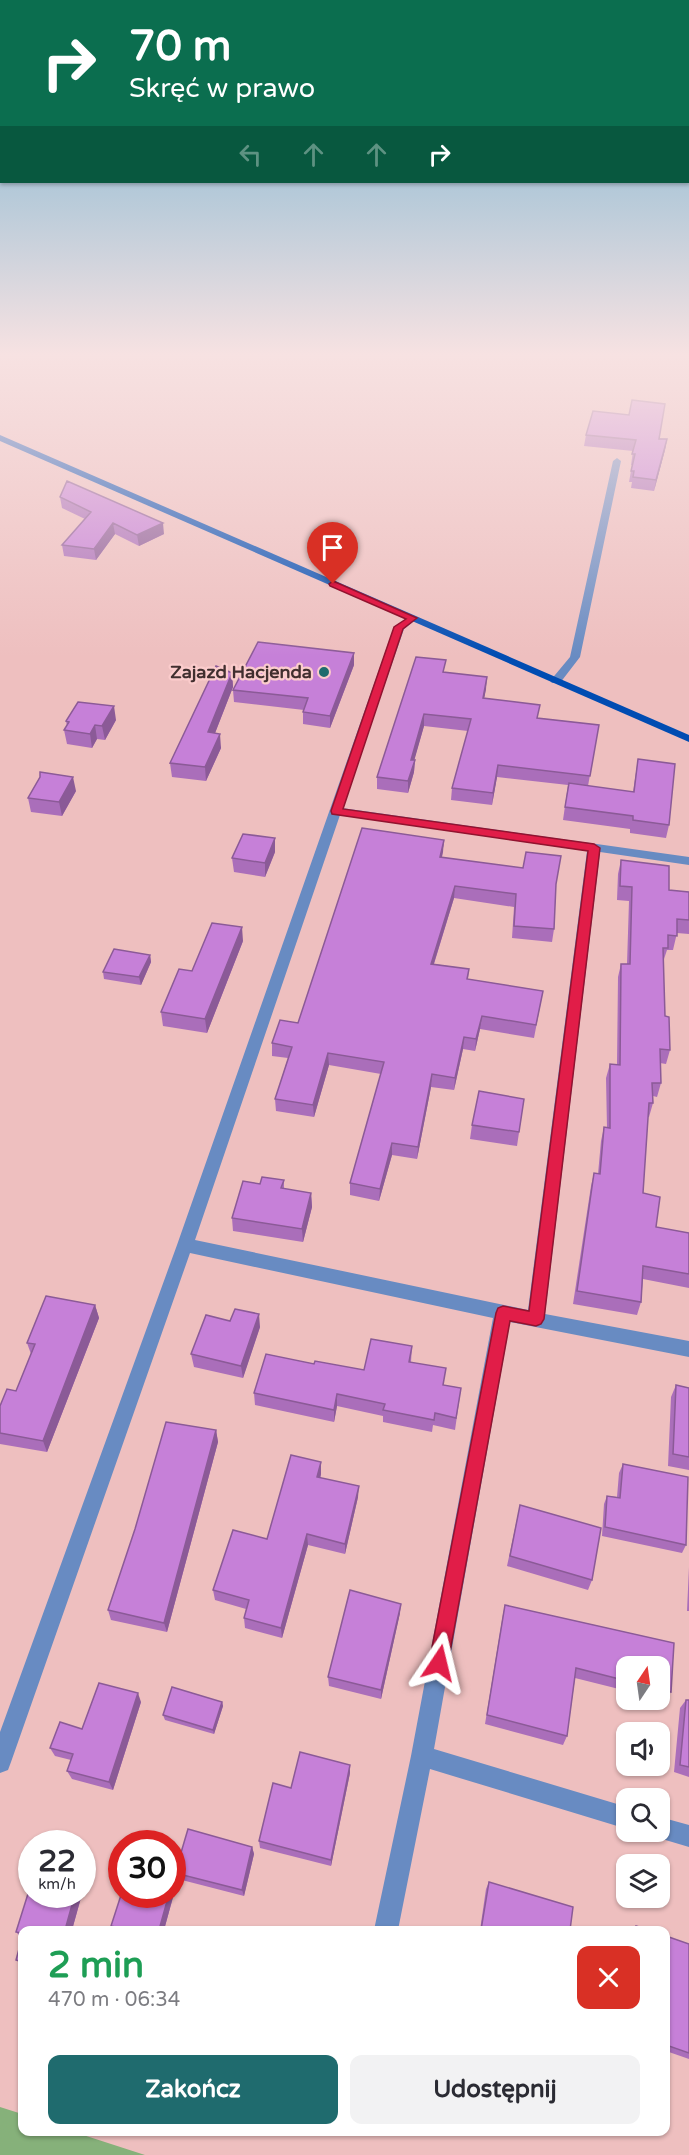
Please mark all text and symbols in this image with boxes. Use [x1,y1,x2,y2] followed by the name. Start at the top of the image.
[129,21,231,72] text: 70 m
[30,24,108,102] icon: right
[129,72,315,105] text: Skręć w prawo
[234,138,267,171] icon: left
[297,138,330,171] icon: ahead
[360,138,393,171] icon: ahead
[423,138,456,171] icon: right
[307,522,358,584] pin
[316,531,349,564] icon: arrive
[170,661,312,683] place label: Zajazd Hacjenda
[317,665,331,679] marker: Zajazd Hacjenda
[407,1631,471,1695] position arrow
[616,1656,670,1710] north arrow
[616,1656,670,1908] map controls
[616,1722,670,1776] button: sound
[616,1788,670,1842] button: search
[108,1830,186,1908] speed limit sign: 30
[38,1843,76,1880] text: 22
[616,1854,670,1908] button: layers
[38,1875,76,1893] text: km/h
[48,1944,144,1987] text: 2 min
[577,1946,640,2009] button: close
[48,1988,180,2012] text: 470 m · 06:34
[48,2055,338,2124] button: Zakończ
[350,2055,640,2124] button: Udostępnij

